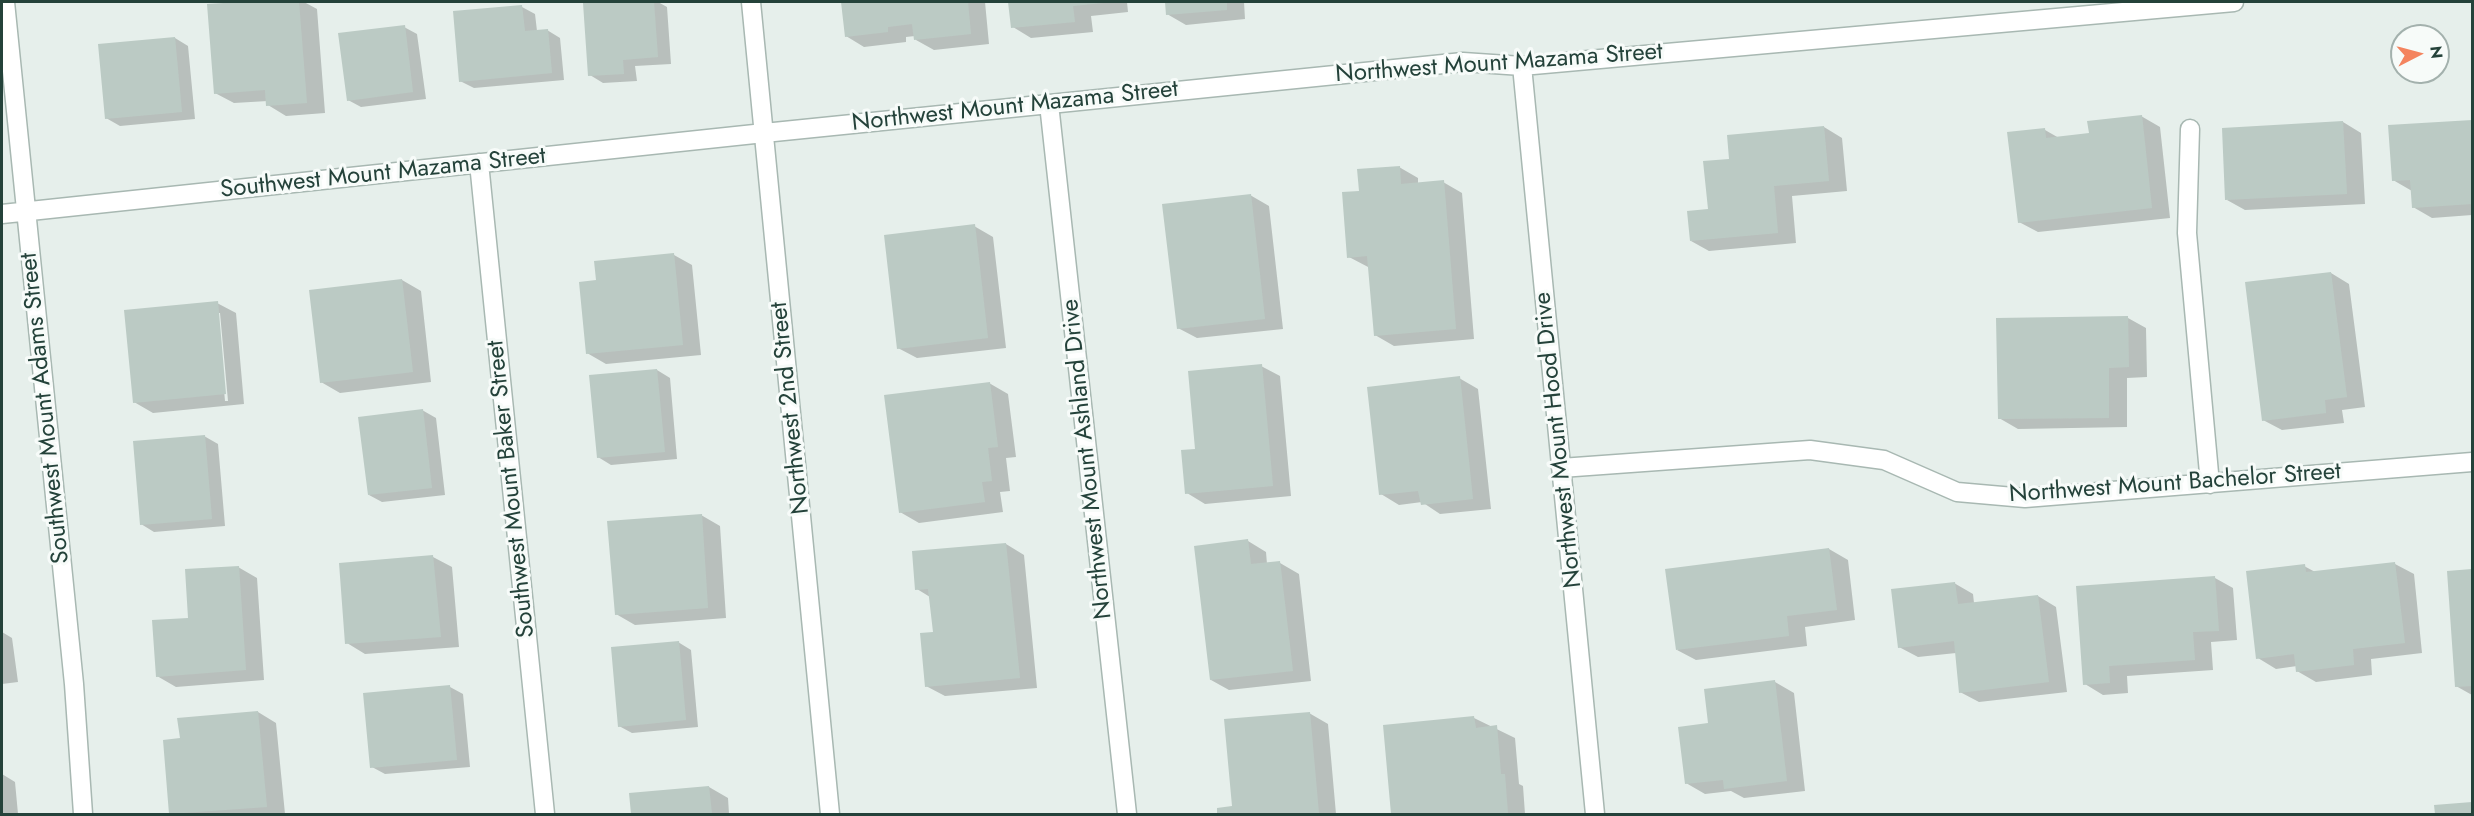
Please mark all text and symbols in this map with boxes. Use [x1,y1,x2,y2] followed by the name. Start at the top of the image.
[2390,24,2450,84] north arrow
[1334,38,1664,90] street label: Northwest Mount Mazama Street
[2424,45,2449,60] text: N
[850,76,1180,138] street label: Northwest Mount Mazama Street
[219,143,547,205] street label: Southwest Mount Mazama Street
[15,251,77,565] street label: Southwest Mount Adams Street
[1529,291,1589,589] street label: Northwest Mount Hood Drive
[1057,297,1119,621] street label: Northwest Mount Ashland Drive
[766,300,816,516] street label: Northwest 2nd Street
[482,339,542,639] street label: Southwest Mount Baker Street
[2008,458,2342,510] street label: Northwest Mount Bachelor Street

